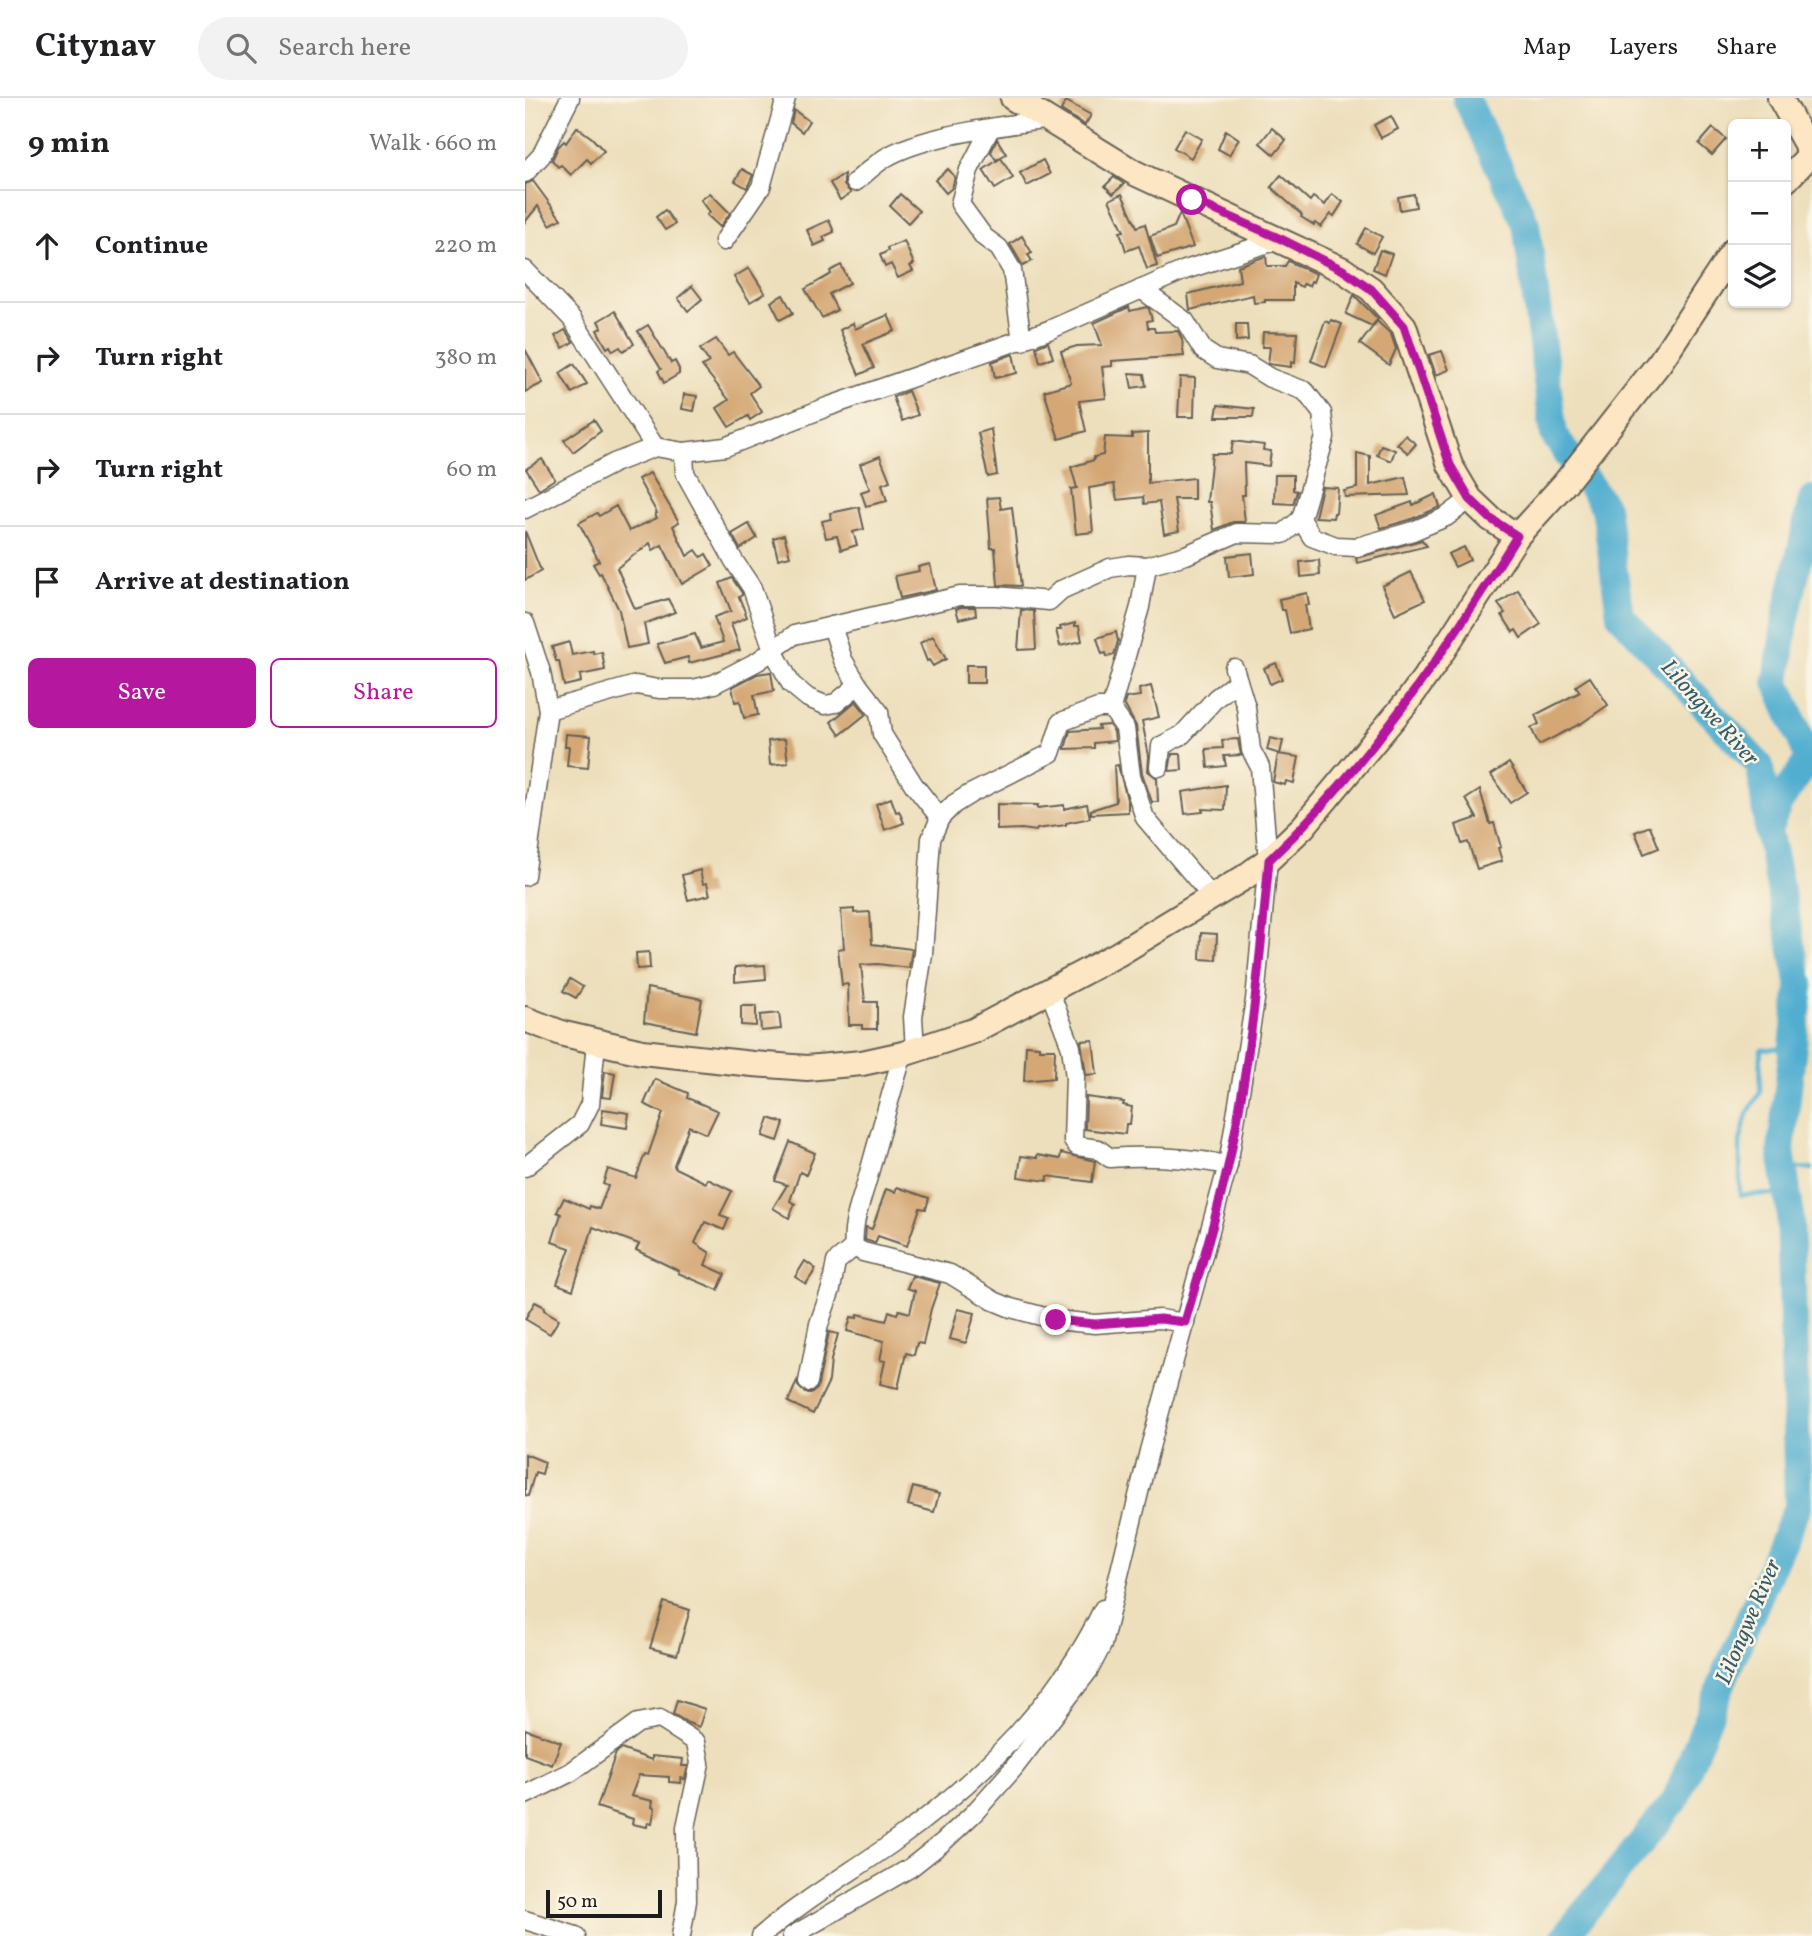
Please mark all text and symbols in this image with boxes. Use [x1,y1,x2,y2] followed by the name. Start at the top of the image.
[198,17,688,80] search box
[35,25,156,71] text: Citynav
[222,29,260,67] icon: search
[278,30,411,66] text: Search here
[1523,31,1571,65] text: Map
[1609,31,1678,65] text: Layers
[1716,31,1777,65] text: Share
[1728,119,1791,308] map controls
[1728,119,1791,182] button: +
[28,123,110,165] text: 9 min
[369,128,497,160] text: Walk · 660 m
[1728,182,1791,245] button: −
[1176,184,1207,215] route start
[28,227,66,265] icon: ahead
[95,228,208,264] text: Continue
[434,230,497,262] text: 220 m
[1728,245,1791,308] button: layers
[28,339,66,377] icon: right
[95,340,223,376] text: Turn right
[435,342,497,374] text: 380 m
[28,451,66,489] icon: right
[95,452,223,488] text: Turn right
[447,454,497,486] text: 60 m
[28,563,66,601] icon: arrive
[95,564,350,600] text: Arrive at destination
[1652,653,1766,774] water label: Lilongwe River
[28,658,256,728] button: Save
[270,658,497,728] button: Share
[1040,1304,1071,1335] route end
[1708,1554,1790,1690] water label: Lilongwe River
[546,1887,661,1919] scale bar
[557,1889,598,1915] text: 50 m

